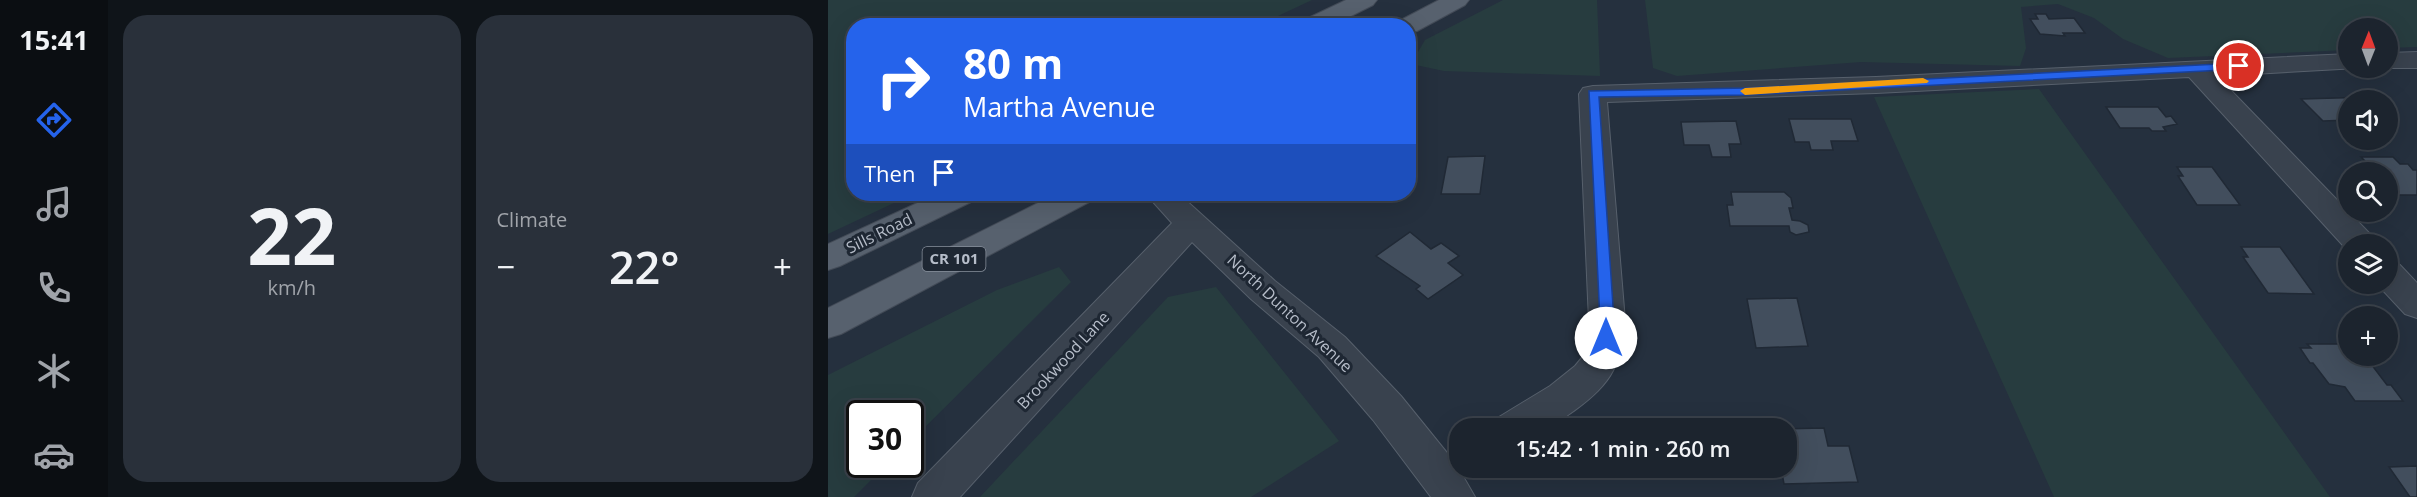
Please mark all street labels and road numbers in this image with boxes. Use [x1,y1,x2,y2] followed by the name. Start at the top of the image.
[842,208,916,258] street label: Sills Road
[922,247,986,271] road number: CR 101
[1222,249,1358,377] street label: North Dunton Avenue
[1012,306,1114,414] street label: Brookwood Lane

